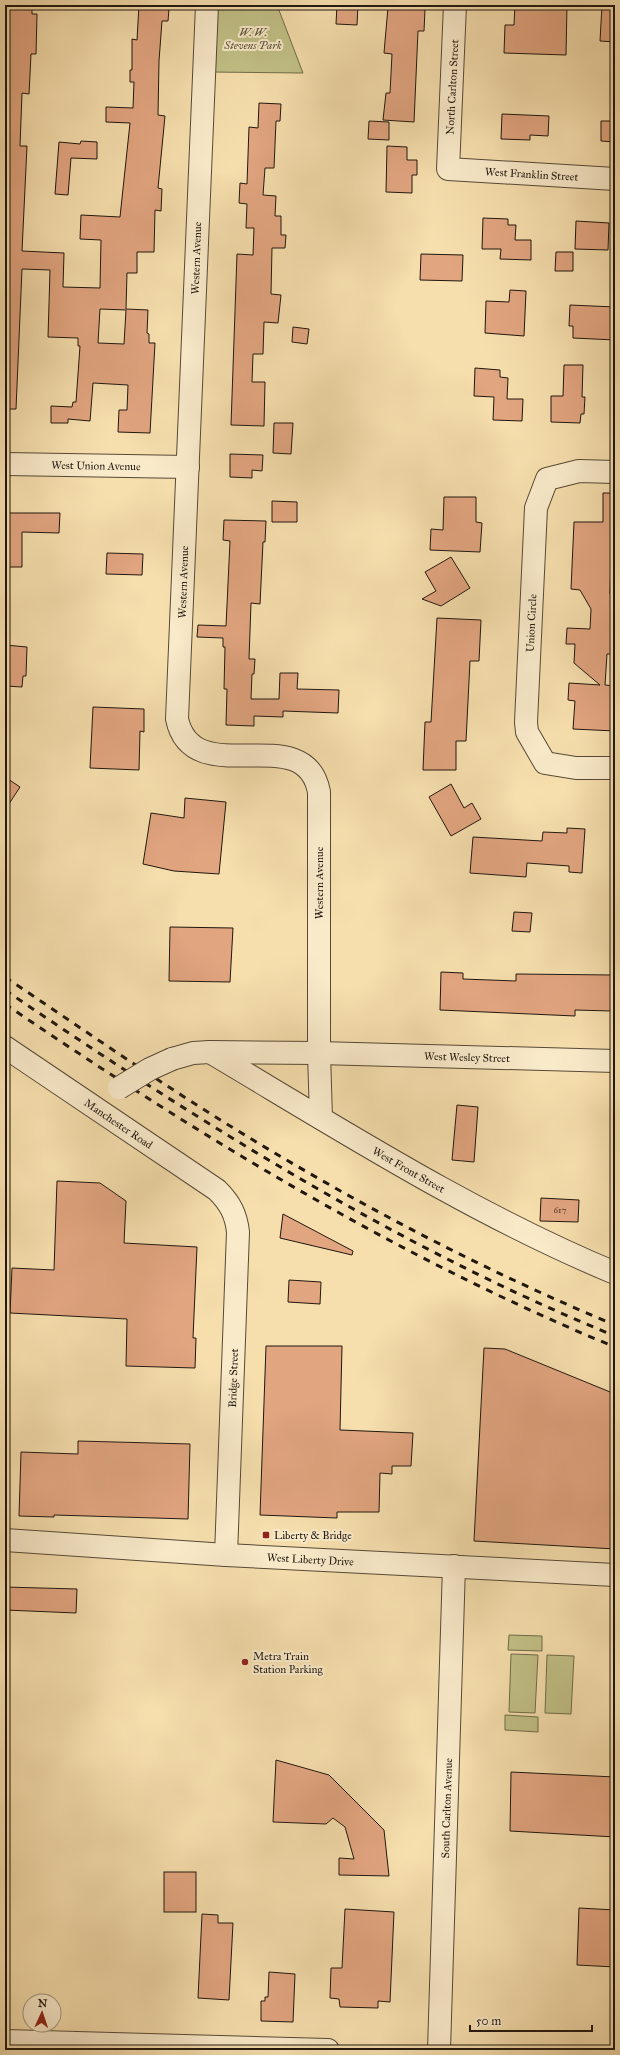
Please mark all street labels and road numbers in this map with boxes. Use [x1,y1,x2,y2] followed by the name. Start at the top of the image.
[444,39,461,135] street label: North Carlton Street
[485,165,579,184] street label: West Franklin Street
[189,221,204,294] street label: Western Avenue
[51,459,141,473] street label: West Union Avenue
[176,545,191,618] street label: Western Avenue
[523,593,540,652] street label: Union Circle
[313,846,326,919] street label: Western Avenue
[424,1050,510,1065] street label: West Wesley Street
[82,1096,155,1152] street label: Manchester Road
[370,1144,447,1196] street label: West Front Street
[226,1348,241,1408] street label: Bridge Street
[267,1551,355,1569] street label: West Liberty Drive
[439,1757,455,1858] street label: South Carlton Avenue

